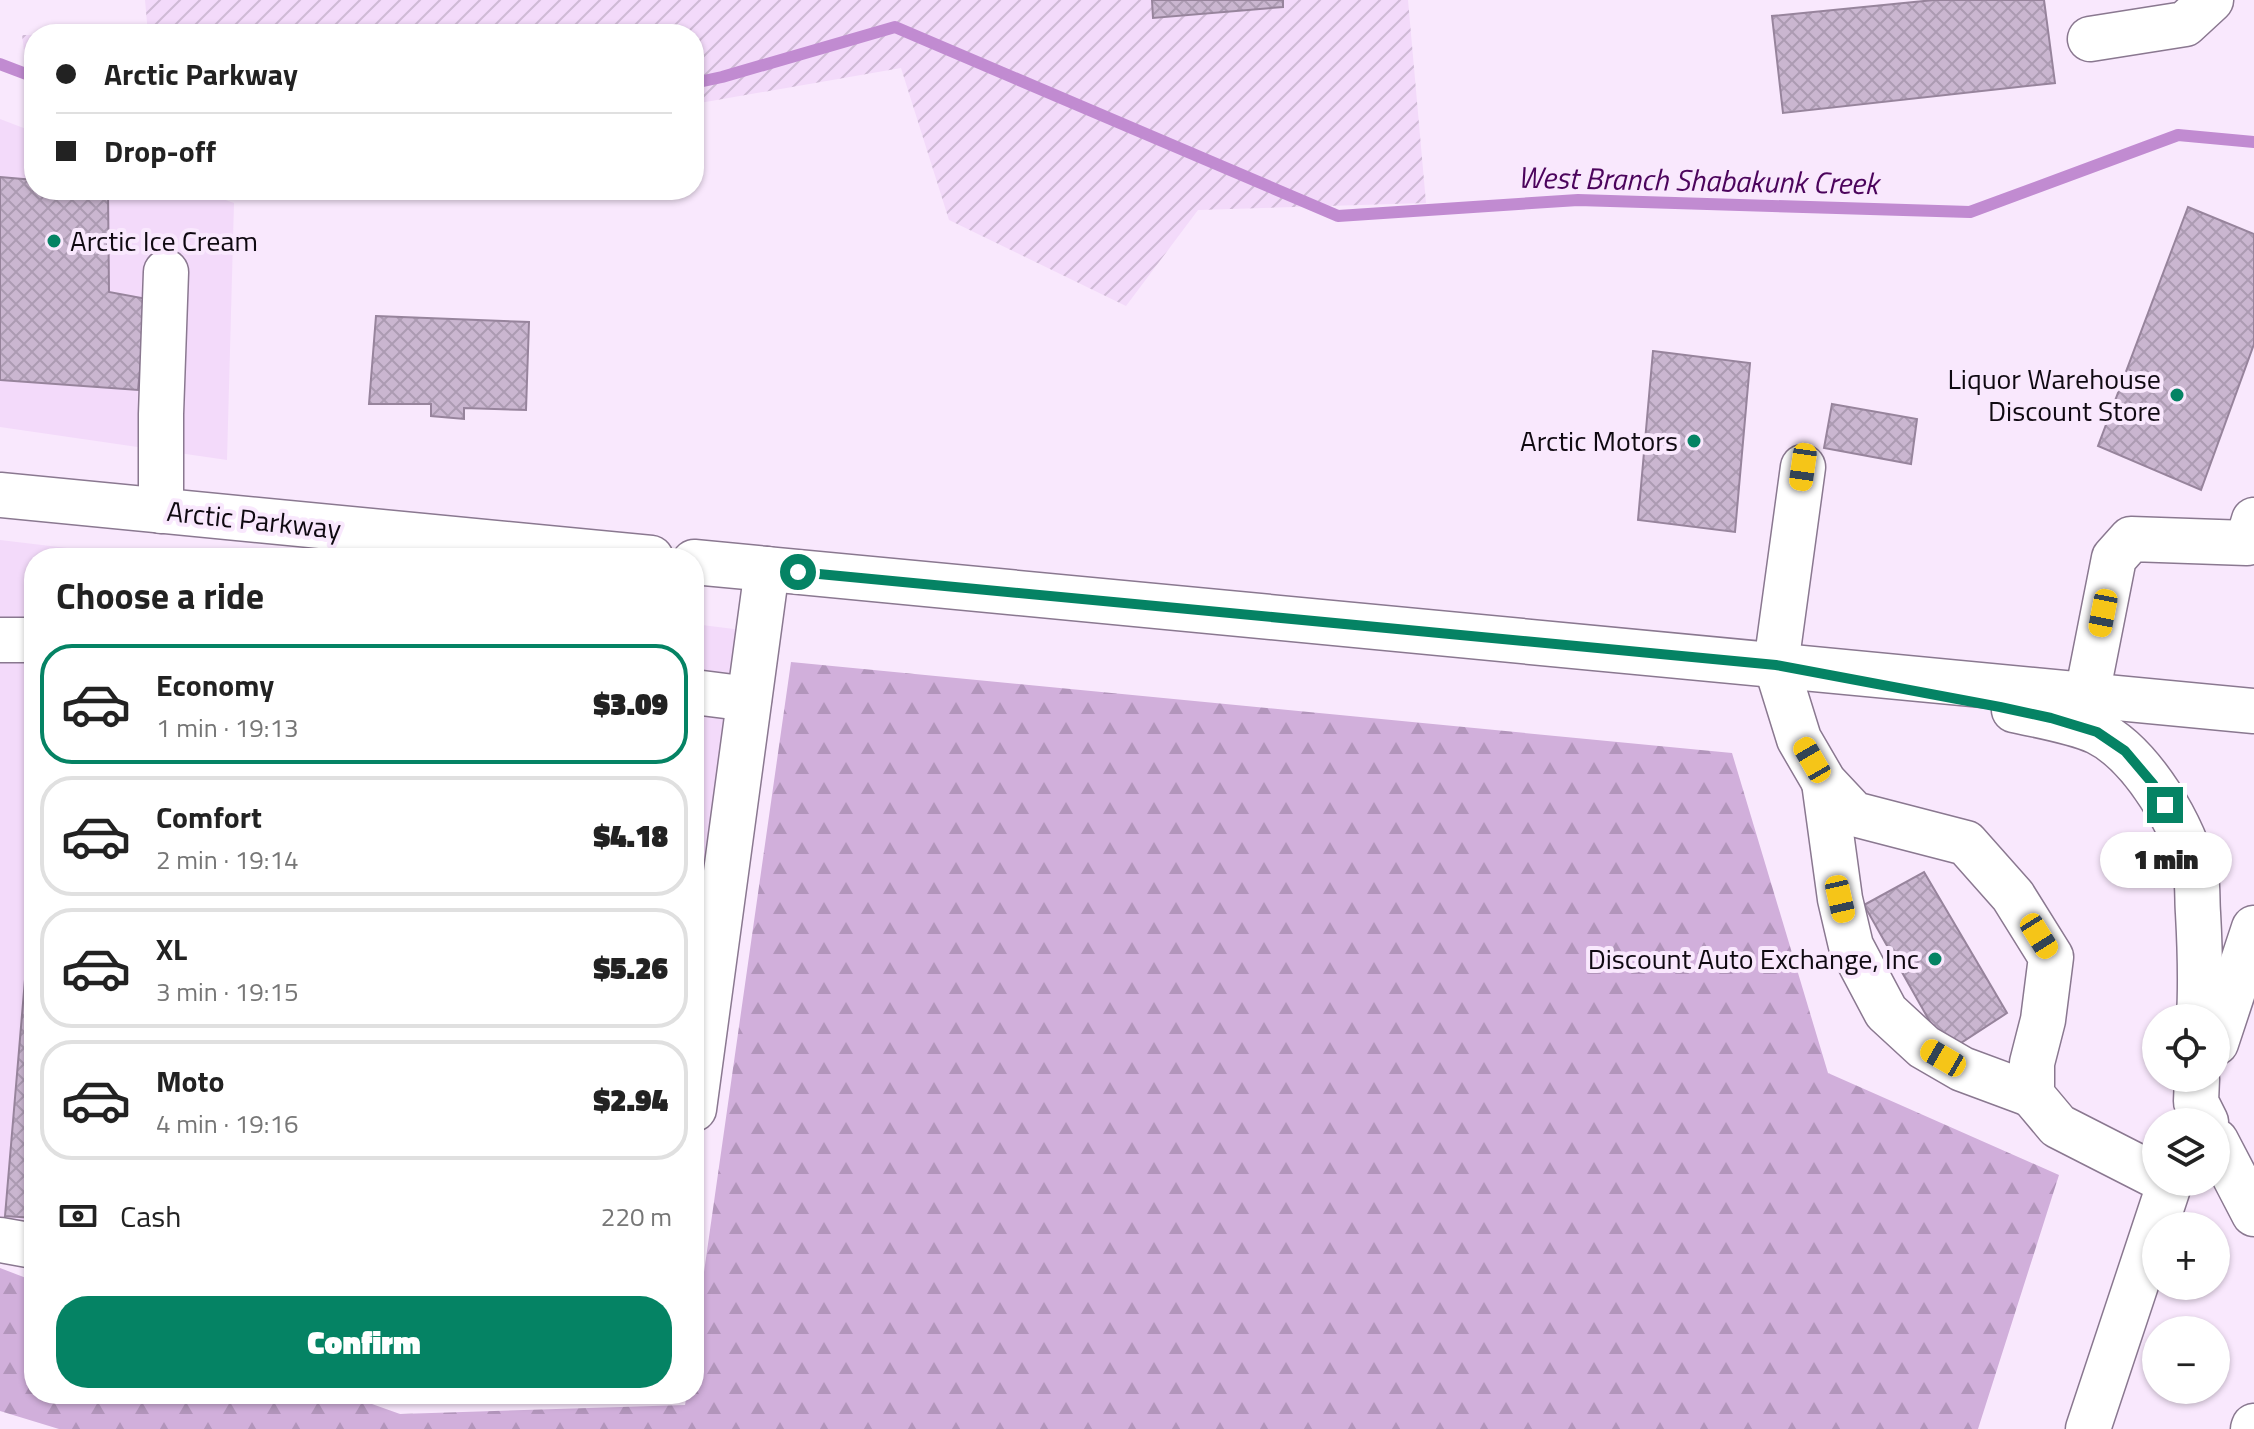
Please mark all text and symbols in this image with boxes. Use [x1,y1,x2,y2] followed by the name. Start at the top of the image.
[104,51,298,97] text: Arctic Parkway
[104,128,216,174] text: Drop-off
[1517,154,1882,206] water label: West Branch Shabakunk Creek
[70,219,258,262] place label: Arctic Ice Cream
[45,232,63,250] marker: Arctic Ice Cream
[1947,357,2161,432] place label: Liquor Warehouse Discount Store
[2168,386,2186,404] marker: Liquor Warehouse Discount Store
[1520,419,1678,462] place label: Arctic Motors
[1685,432,1703,450] marker: Arctic Motors
[1788,442,1818,492] car
[165,489,343,550] street label: Arctic Parkway
[780,554,816,590] route start
[56,568,264,623] text: Choose a ride
[2087,587,2119,639] car
[156,662,274,708] text: Economy
[60,668,132,740] icon: car
[594,681,668,727] text: $3.09
[156,708,299,747] text: 1 min · 19:13
[1790,733,1834,787] car
[2147,787,2183,823] route end
[156,794,262,840] text: Comfort
[60,800,132,872] icon: car
[594,813,668,859] text: $4.18
[2099,833,2231,889] callout: 1 min
[156,840,299,879] text: 2 min · 19:14
[2134,840,2198,879] text: 1 min
[1823,873,1857,925] car
[2016,909,2062,963] car
[156,926,187,972] text: XL
[60,932,132,1004] icon: car
[1588,937,1919,980] place label: Discount Auto Exchange, Inc
[594,945,668,991] text: $5.26
[1926,950,1944,968] marker: Discount Auto Exchange, Inc
[156,972,299,1011] text: 3 min · 19:15
[2142,1004,2230,1404] map controls
[2142,1004,2230,1092] button: locate
[1916,1036,1970,1080] car
[156,1058,224,1104] text: Moto
[60,1064,132,1136] icon: car
[594,1077,668,1123] text: $2.94
[156,1104,299,1143] text: 4 min · 19:16
[2142,1108,2230,1196] button: layers
[120,1193,181,1239] text: Cash
[56,1194,100,1238] icon: cash
[601,1197,672,1236] text: 220 m
[2142,1212,2230,1300] button: +
[56,1296,672,1388] button: Confirm
[2142,1316,2230,1404] button: −

